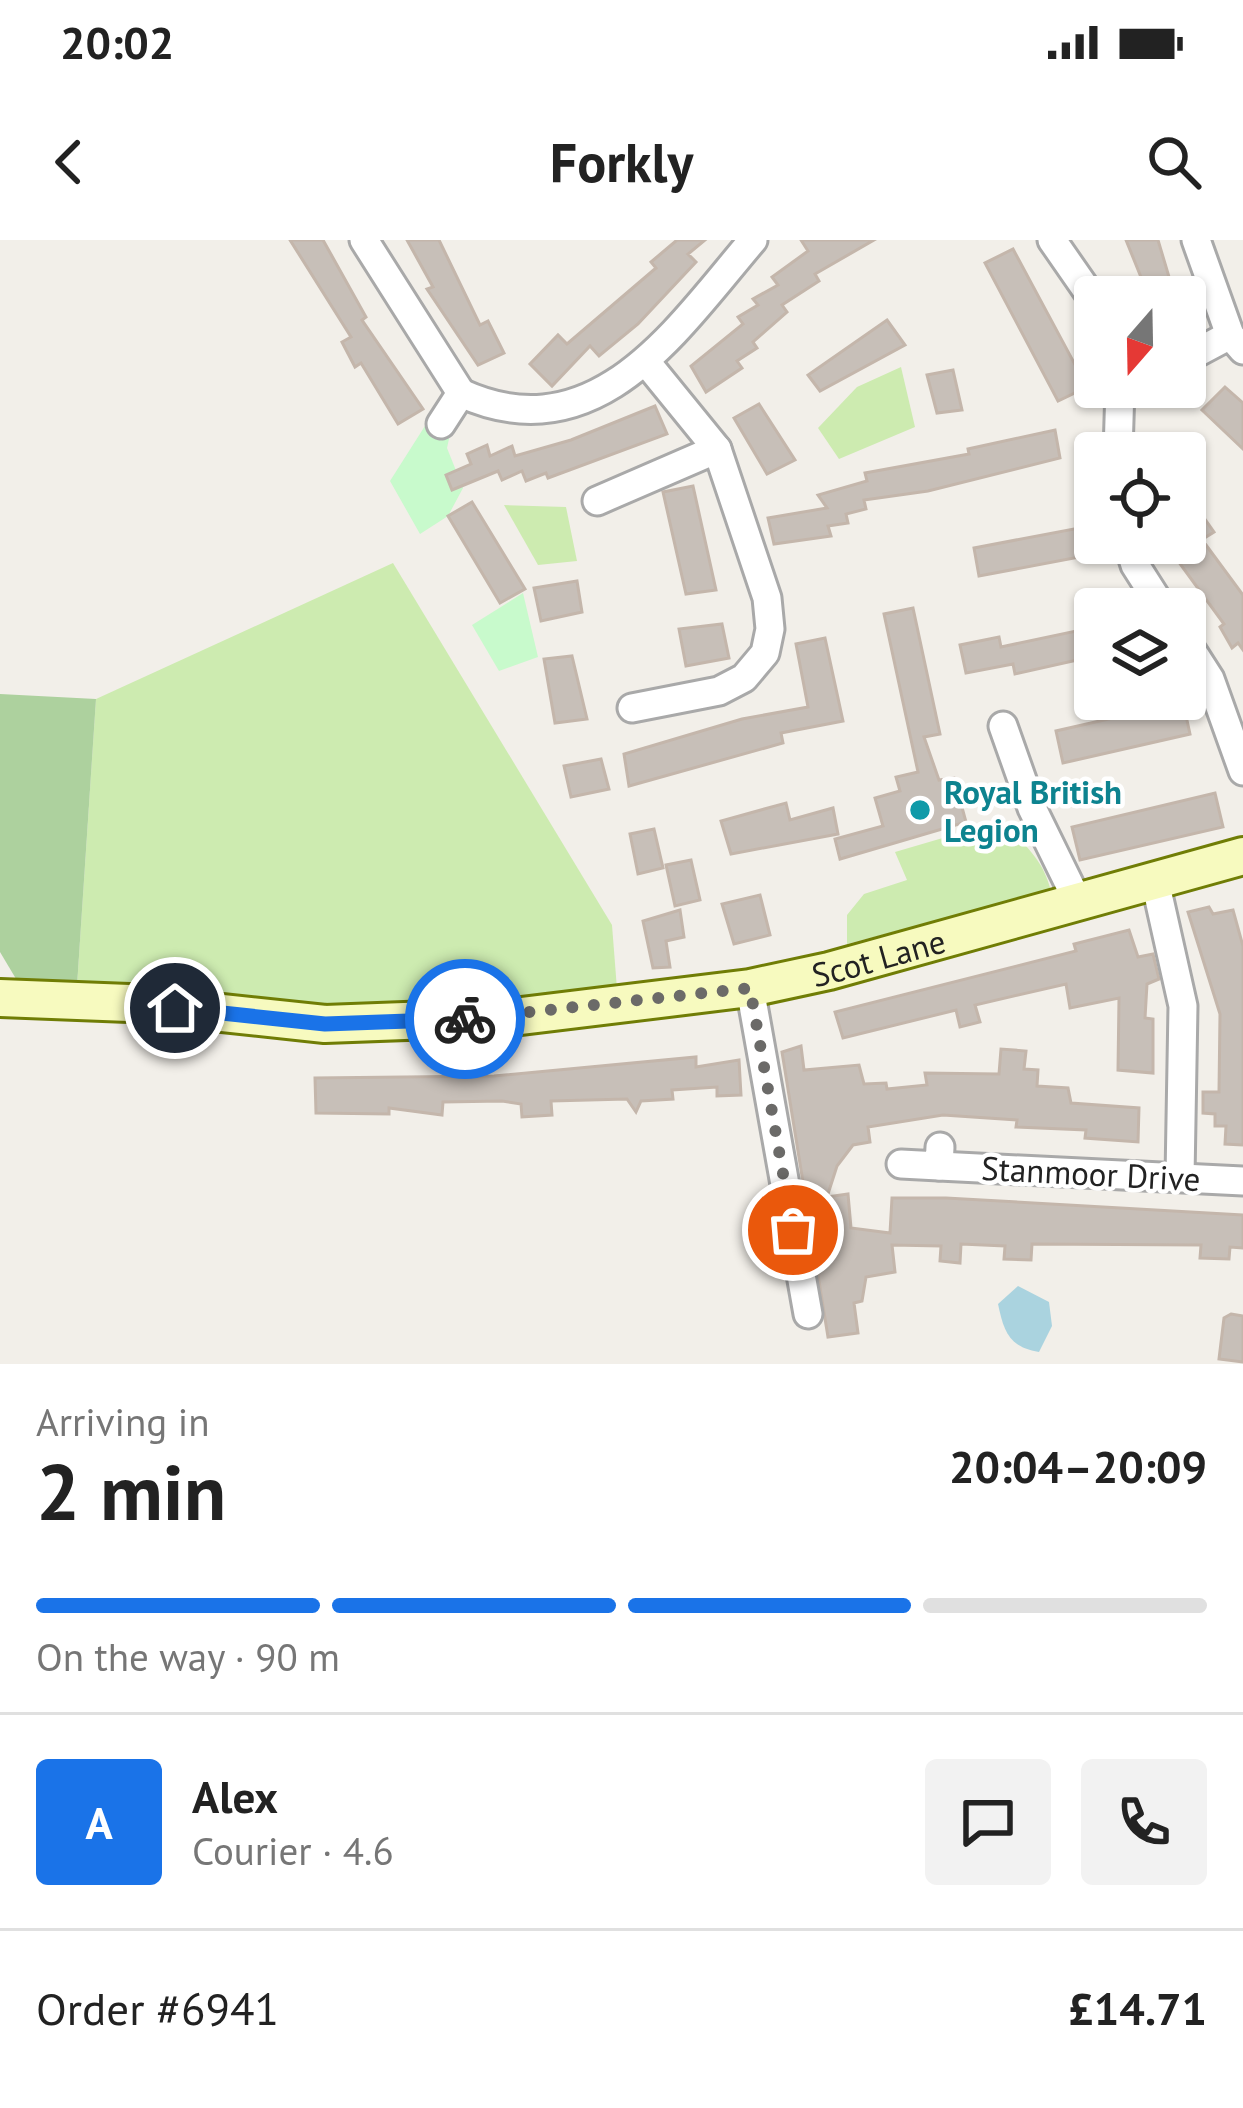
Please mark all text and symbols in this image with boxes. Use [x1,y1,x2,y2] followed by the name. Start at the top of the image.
[60,13,174,71] text: 20:02
[550,127,693,197] text: Forkly
[36,129,102,195] icon: back
[1141,129,1207,195] icon: search
[1074,276,1206,408] north arrow
[1074,276,1206,720] map controls
[1074,432,1206,564] button: locate
[1074,588,1206,720] button: layers
[944,770,1122,851] place label: Royal British Legion
[907,797,933,823] marker: Royal British Legion
[807,918,950,996] street label: Scot Lane
[124,957,226,1059] pin
[405,959,525,1079] courier
[142,975,208,1041] icon: home
[432,986,498,1052] icon: bike
[980,1146,1202,1200] street label: Stanmoor Drive
[742,1179,844,1281] pin
[760,1197,826,1263] icon: bag
[36,1396,210,1447] text: Arriving in
[949,1437,1207,1495] text: 20:04–20:09
[36,1441,226,1542] text: 2 min
[36,1631,340,1682] text: On the way · 90 m
[925,1759,1051,1885] button: chat
[1081,1759,1207,1885] button: phone
[192,1767,278,1825] text: Alex
[85,1793,113,1851] text: A
[192,1825,394,1876] text: Courier · 4.6
[36,1979,279,2037] text: Order #6941
[1068,1979,1207,2037] text: £14.71

